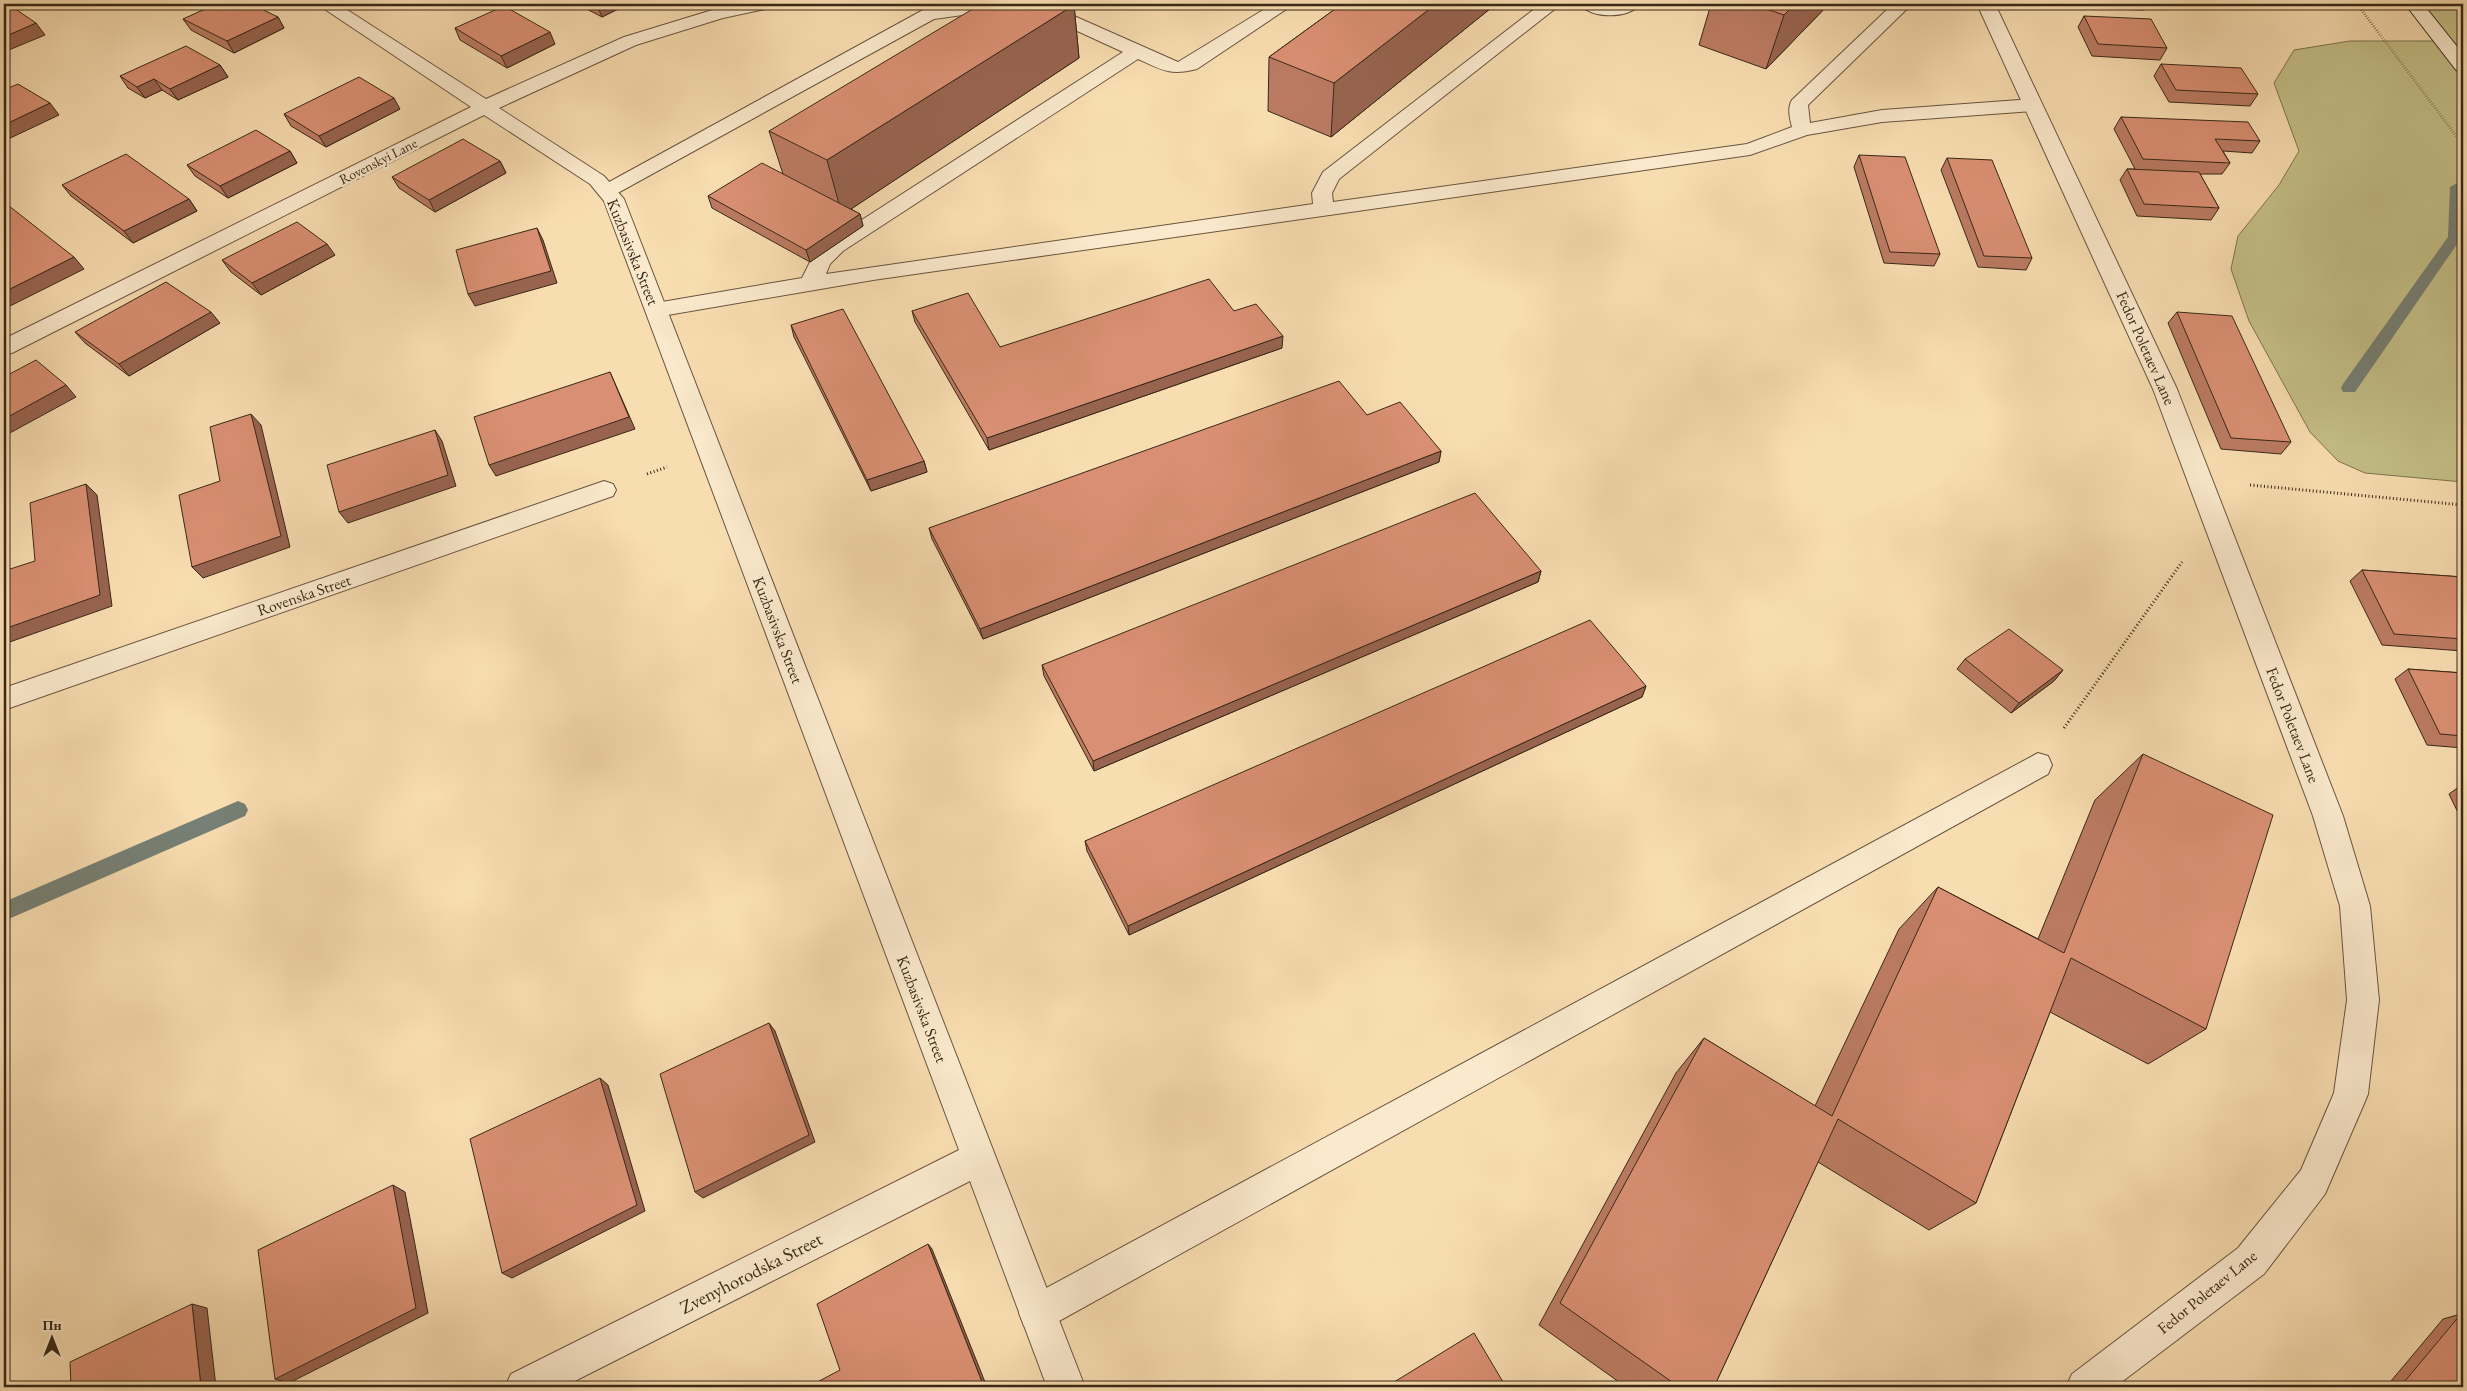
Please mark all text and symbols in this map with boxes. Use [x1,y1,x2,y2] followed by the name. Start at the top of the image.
[336,133,421,188] street label: Rovenskyi Lane
[602,196,664,308] street label: Kuzbasivska Street
[2112,288,2180,408] street label: Fedor Poletaev Lane
[254,569,354,621] street label: Rovenska Street
[748,573,808,687] street label: Kuzbasivska Street
[2261,664,2325,786] street label: Fedor Poletaev Lane
[892,952,952,1066] street label: Kuzbasivska Street
[675,1226,827,1320] street label: Zvenyhorodska Street
[2153,1245,2261,1339] street label: Fedor Poletaev Lane
[28,1314,78,1364] north arrow
[42,1316,62,1334] text: Пн

